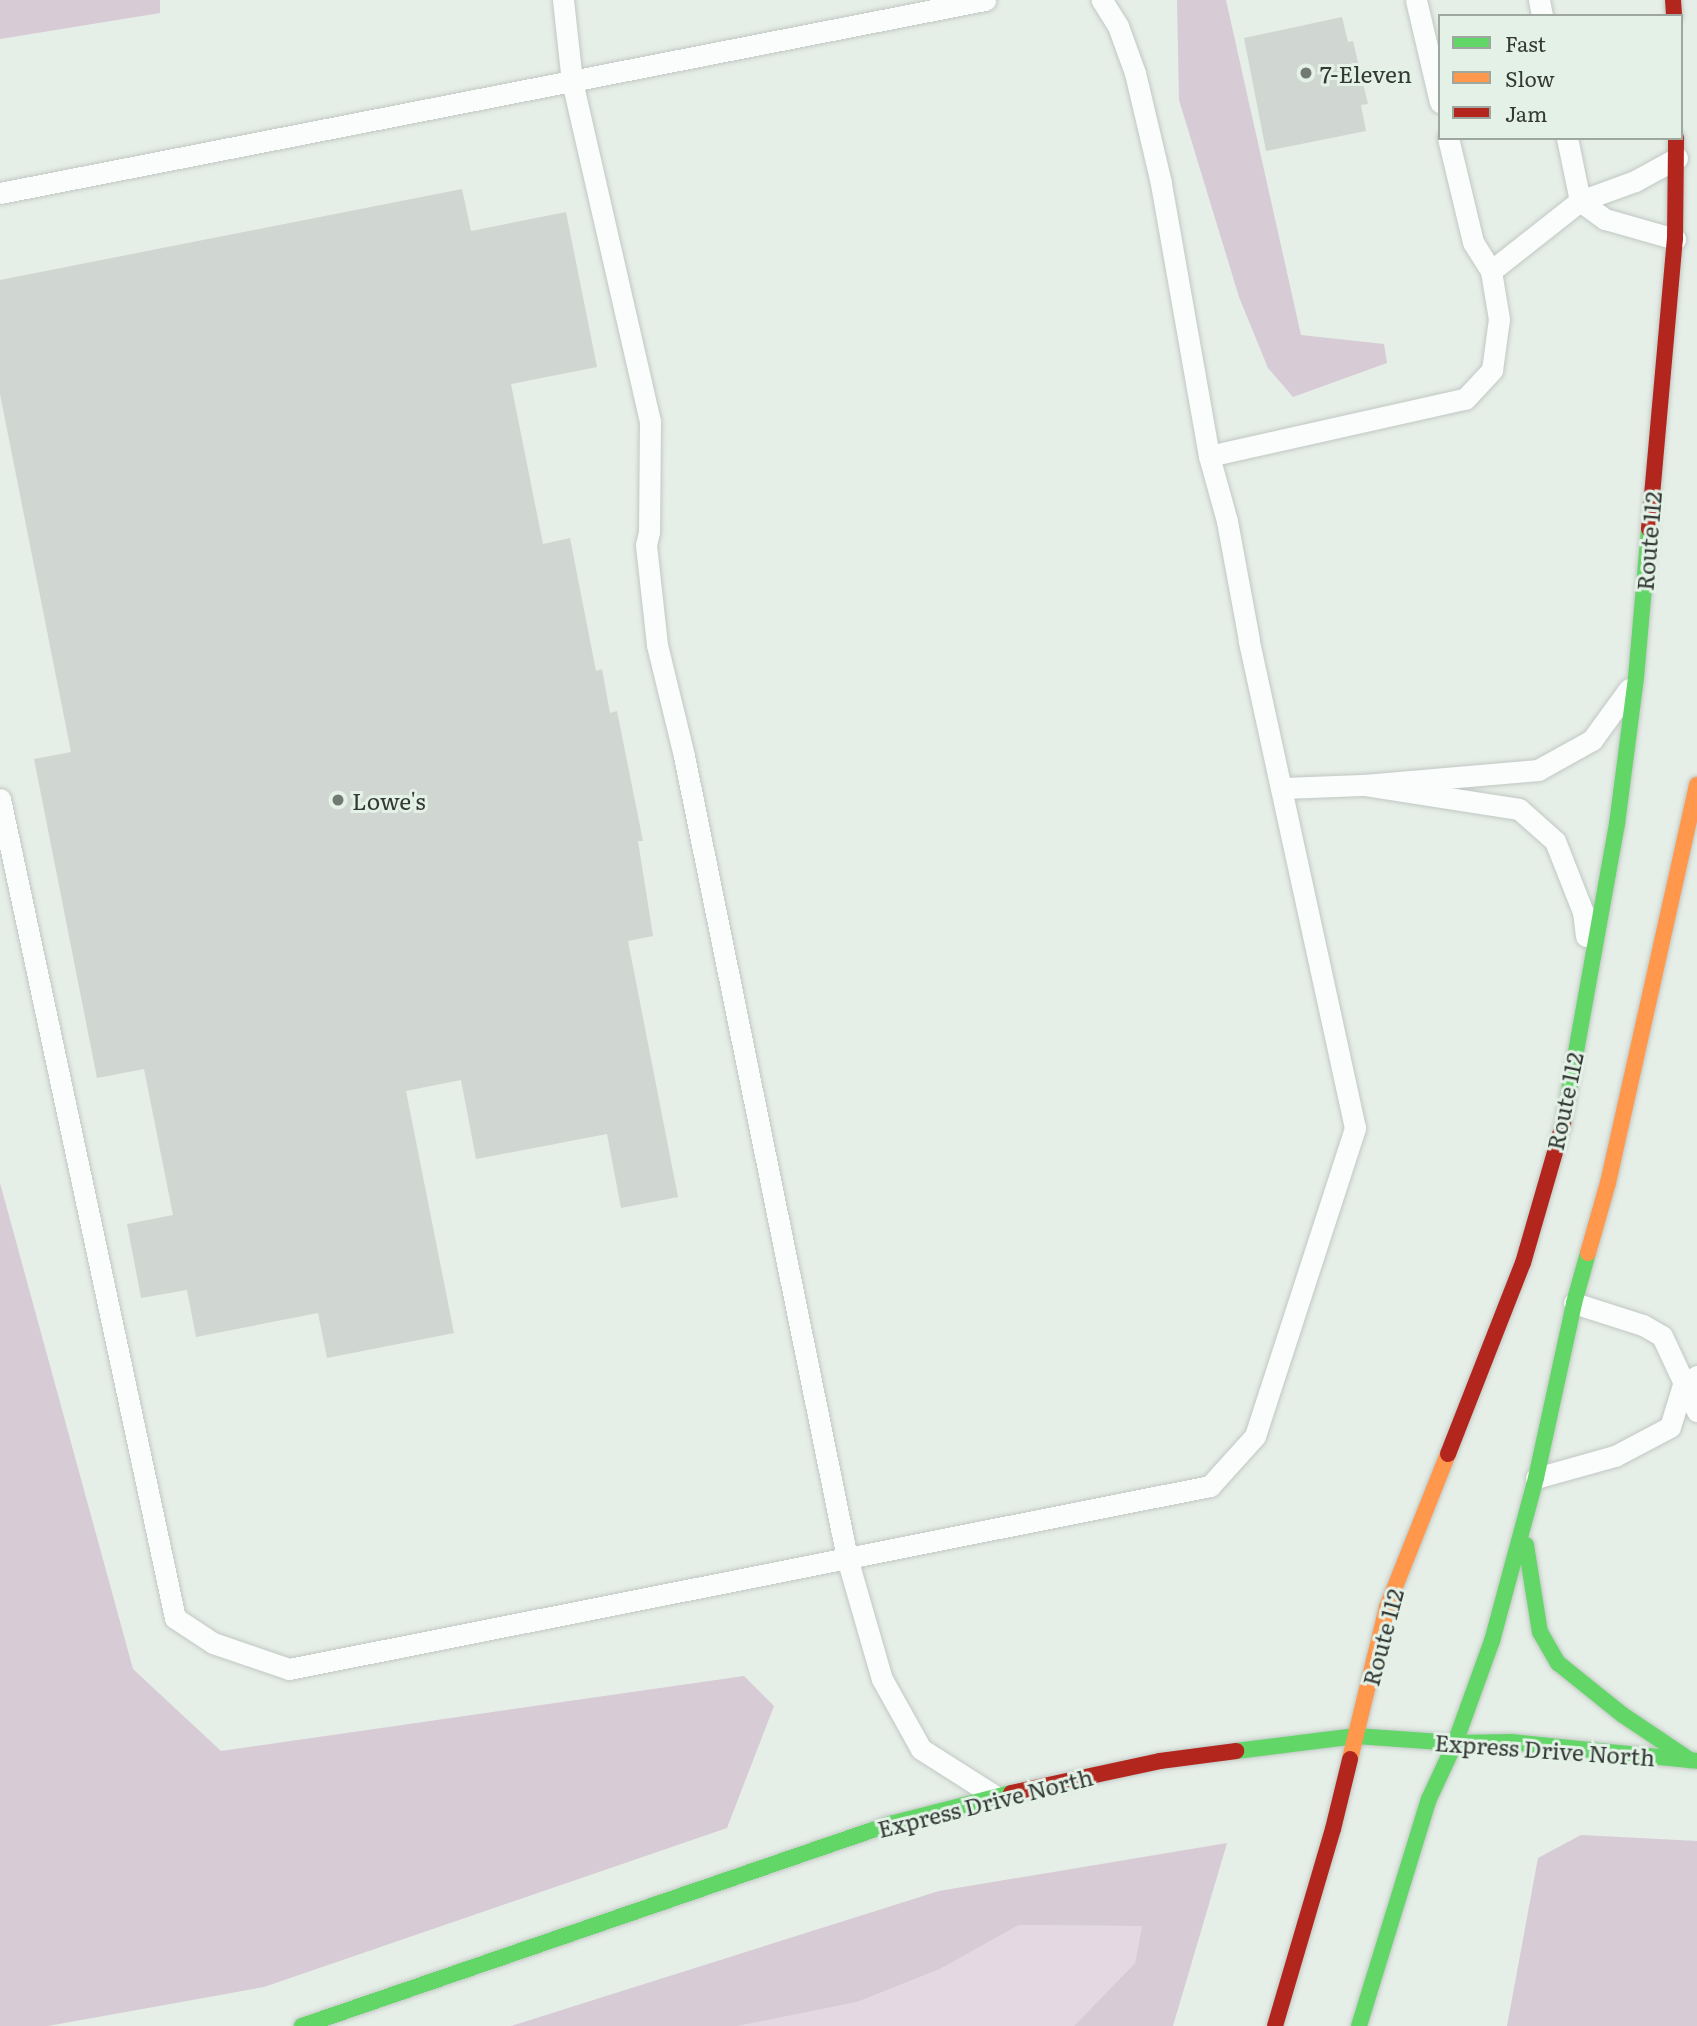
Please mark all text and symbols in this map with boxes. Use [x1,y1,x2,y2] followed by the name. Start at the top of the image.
[1438,14,1683,140] legend
[1505,27,1546,58] text: Fast
[1320,59,1412,87] place label: 7-Eleven
[1505,62,1555,93] text: Slow
[1298,65,1314,81] marker: 7-Eleven
[1505,97,1547,128] text: Jam
[1630,490,1666,592] street label: Route 112
[352,786,426,814] place label: Lowe's
[330,792,346,808] marker: Lowe's
[1540,1050,1588,1152] street label: Route 112
[1356,1585,1408,1689] street label: Route 112
[1434,1728,1656,1770] street label: Express Drive North
[874,1762,1096,1842] street label: Express Drive North

